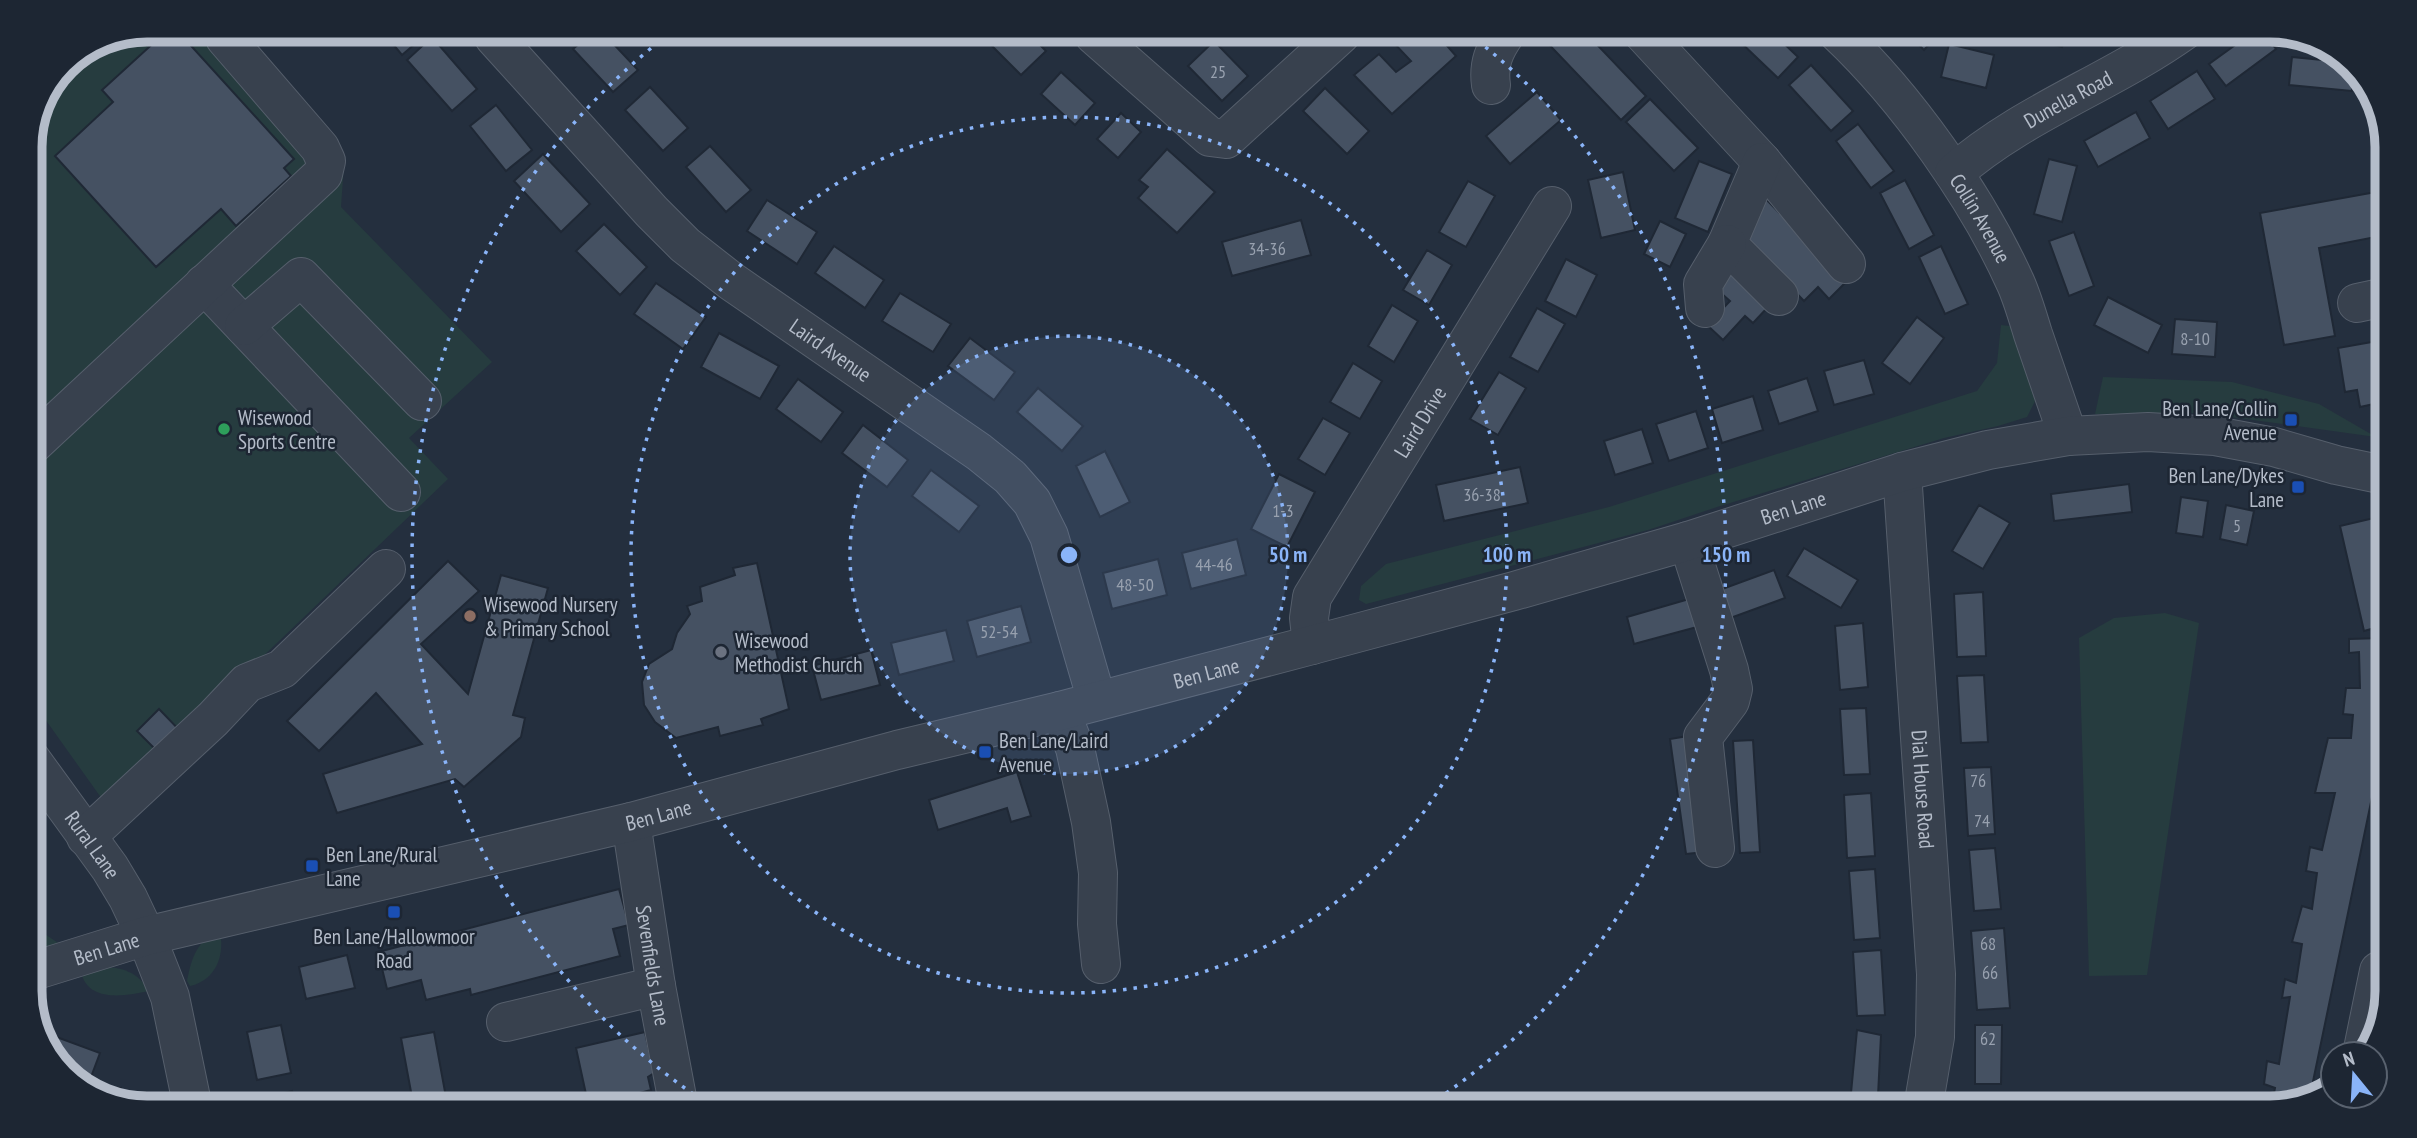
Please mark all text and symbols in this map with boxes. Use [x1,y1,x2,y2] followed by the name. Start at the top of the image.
[1210,60,1226,83] house number: 25
[2019,64,2117,134] street label: Dunella Road
[1944,168,2017,267] street label: Collin Avenue
[1248,237,1286,260] house number: 34-36
[785,312,877,387] street label: Laird Avenue
[2180,327,2210,350] house number: 8-10
[1387,381,1452,462] street label: Laird Drive
[2162,395,2277,446] place label: Ben Lane/Collin Avenue
[238,404,336,455] place label: Wisewood Sports Centre
[2283,412,2299,428] marker: Ben Lane/Collin Avenue
[216,421,232,437] marker: Wisewood Sports Centre
[2168,462,2284,513] place label: Ben Lane/Dykes Lane
[2290,479,2306,495] marker: Ben Lane/Dykes Lane
[1463,483,1501,506] house number: 36-38
[1757,484,1829,530] street label: Ben Lane
[1272,499,1294,522] house number: 1-3
[2233,514,2241,537] house number: 5
[1269,541,1307,568] text: 50 m
[1483,541,1531,568] text: 100 m
[1702,541,1750,568] text: 150 m
[1057,543,1081,567] centre of rings
[1195,553,1233,576] house number: 44-46
[1116,573,1154,596] house number: 48-50
[484,591,618,642] place label: Wisewood Nursery & Primary School
[462,608,478,624] marker: Wisewood Nursery & Primary School
[980,620,1018,643] house number: 52-54
[735,627,863,678] place label: Wisewood Methodist Church
[713,644,729,660] marker: Wisewood Methodist Church
[1170,651,1242,694] street label: Ben Lane
[999,727,1108,778] place label: Ben Lane/Laird Avenue
[1906,729,1941,850] street label: Dial House Road
[977,744,993,760] marker: Ben Lane/Laird Avenue
[1970,769,1986,792] house number: 76
[623,793,694,836] street label: Ben Lane
[59,805,127,883] street label: Rural Lane
[1974,809,1990,832] house number: 74
[326,841,437,892] place label: Ben Lane/Rural Lane
[304,858,320,874] marker: Ben Lane/Rural Lane
[630,903,677,1028] street label: Sevenfields Lane
[386,904,402,920] marker: Ben Lane/Hallowmoor Road
[313,923,475,974] place label: Ben Lane/Hallowmoor Road
[70,925,142,971] street label: Ben Lane
[1980,932,1996,955] house number: 68
[1982,961,1998,984] house number: 66
[1980,1027,1996,1050] house number: 62
[2319,1040,2389,1110] north arrow
[2340,1046,2357,1072] text: N

